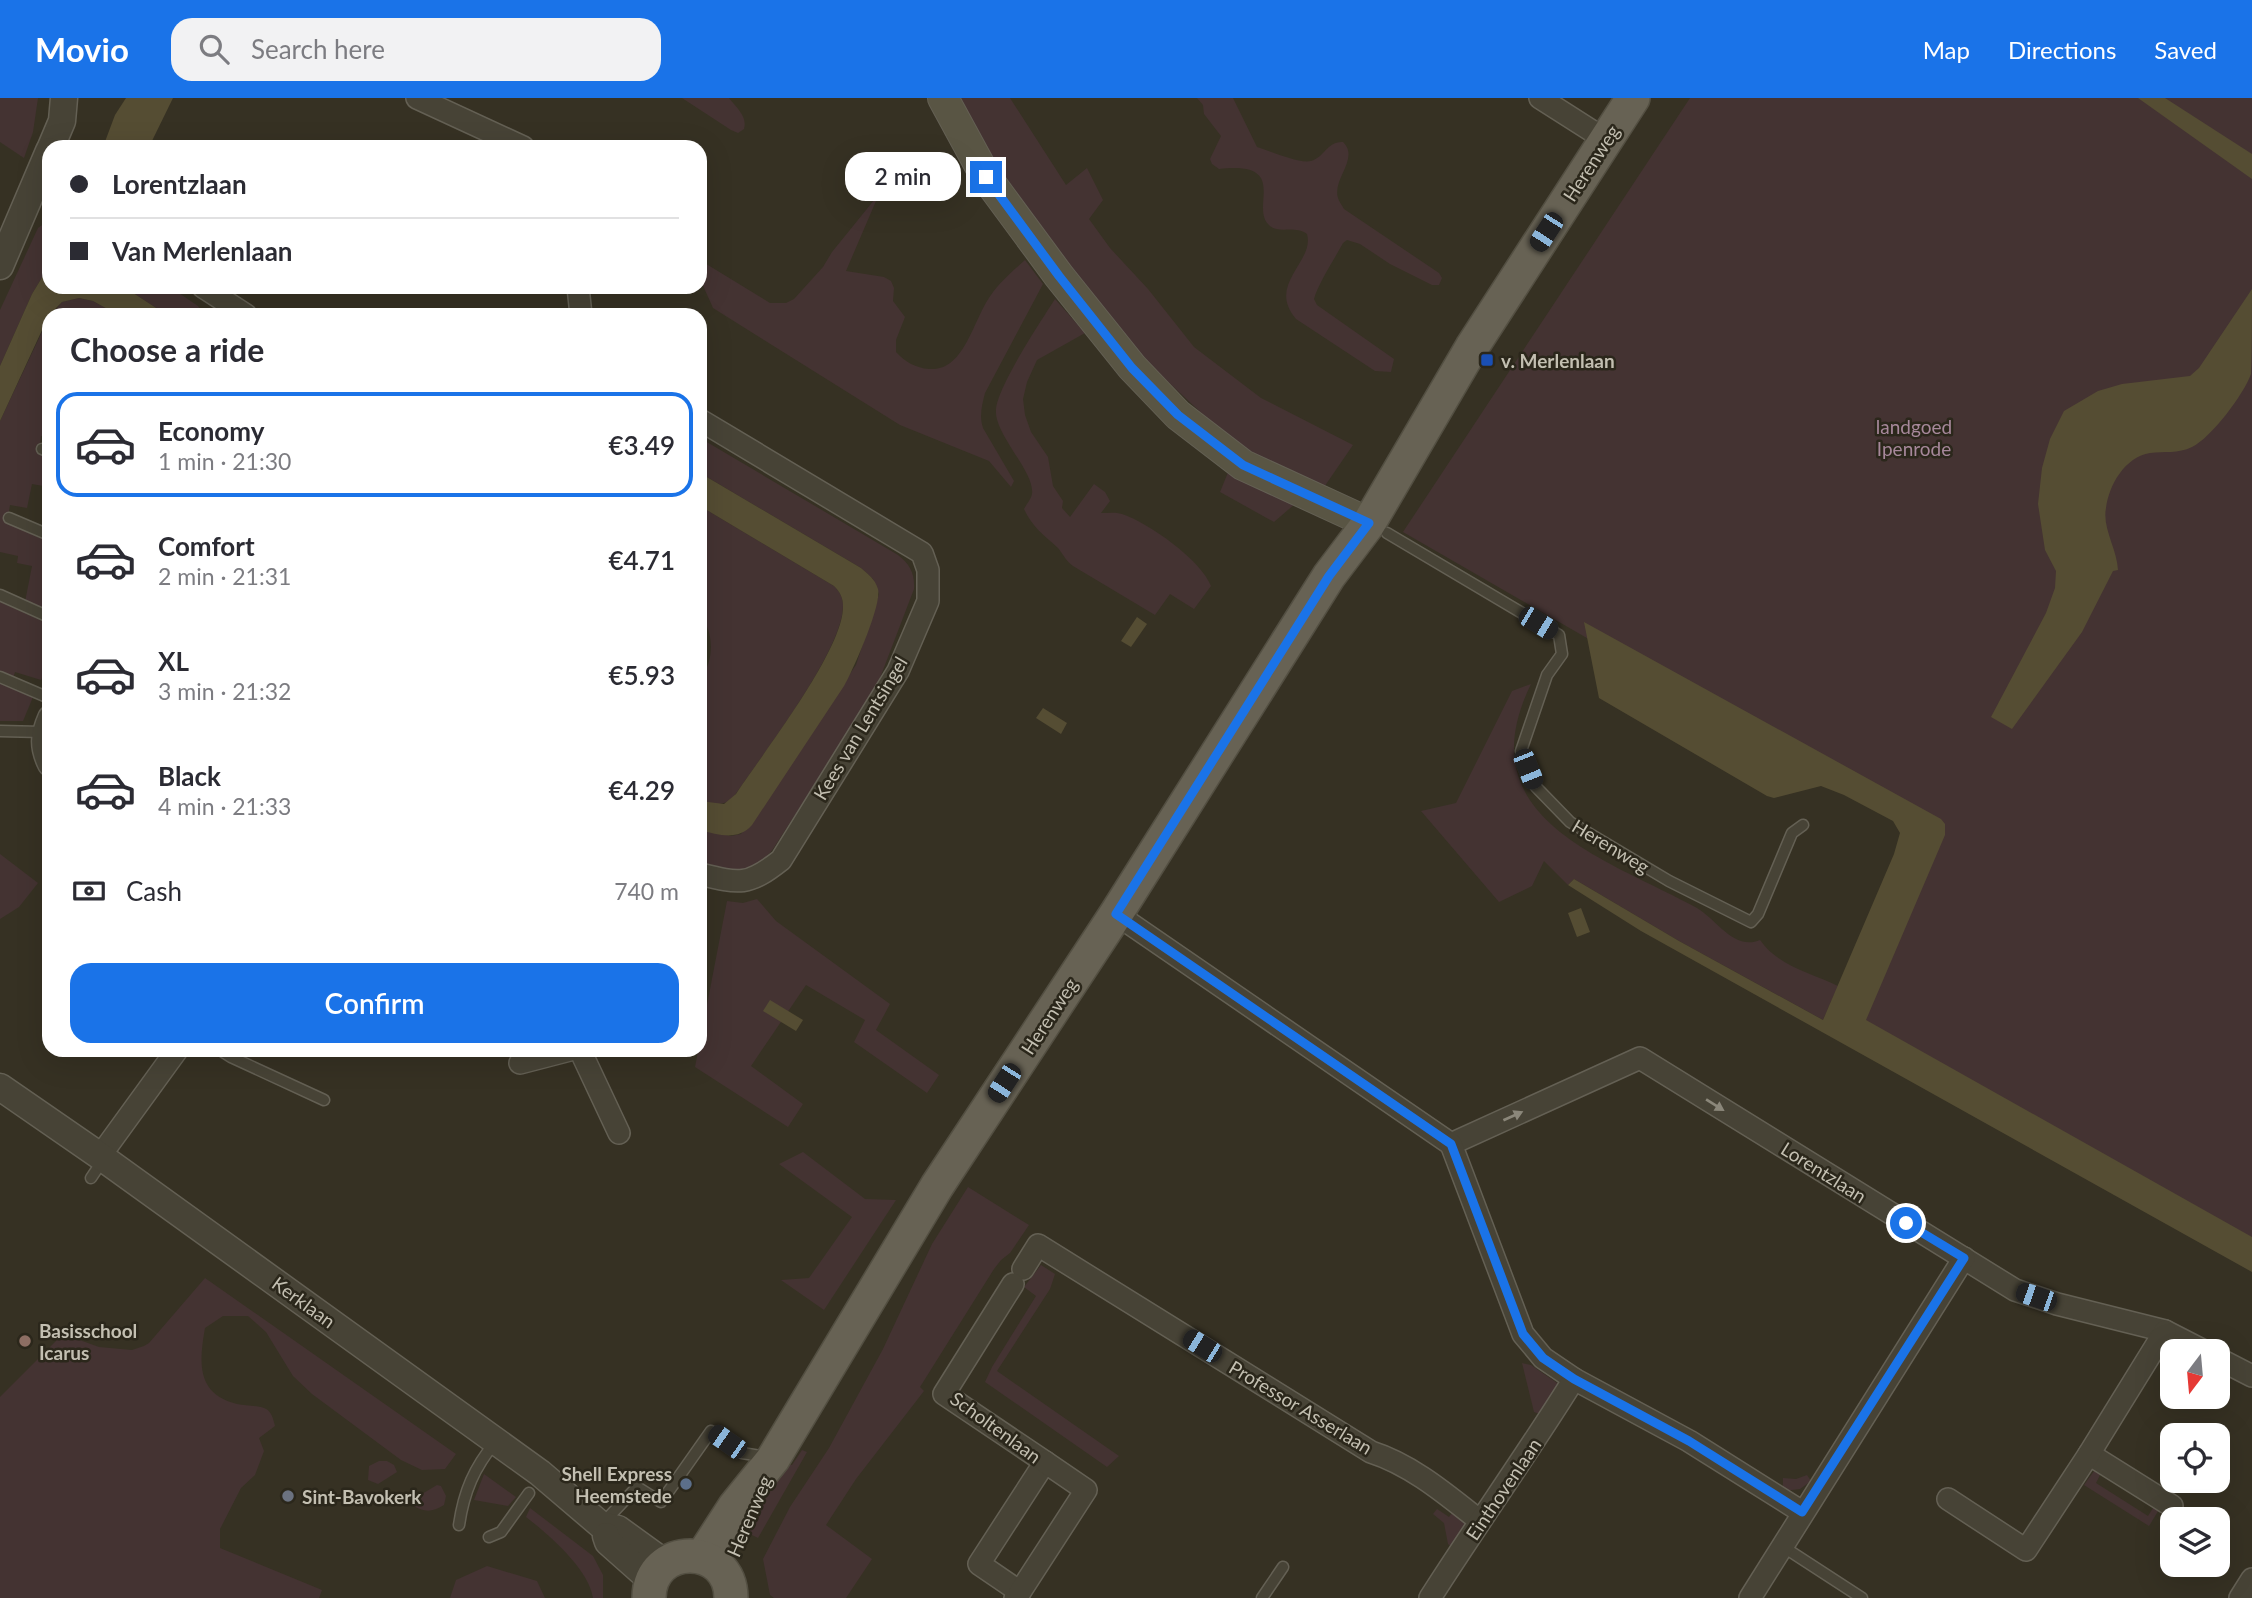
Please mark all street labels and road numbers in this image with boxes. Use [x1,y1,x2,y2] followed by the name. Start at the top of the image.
[1558,121,1624,205] street label: Herenweg
[808,652,912,804] street label: Kees van Lentsingel
[1568,814,1654,878] street label: Herenweg
[1016,974,1082,1058] street label: Herenweg
[1777,1137,1871,1207] street label: Lorentzlaan
[268,1271,340,1333] street label: Kerklaan
[1225,1355,1377,1459] street label: Professor Asserlaan
[946,1386,1046,1468] street label: Scholtenlaan
[1460,1434,1546,1544] street label: Einthovenlaan
[722,1472,776,1560] street label: Herenweg

